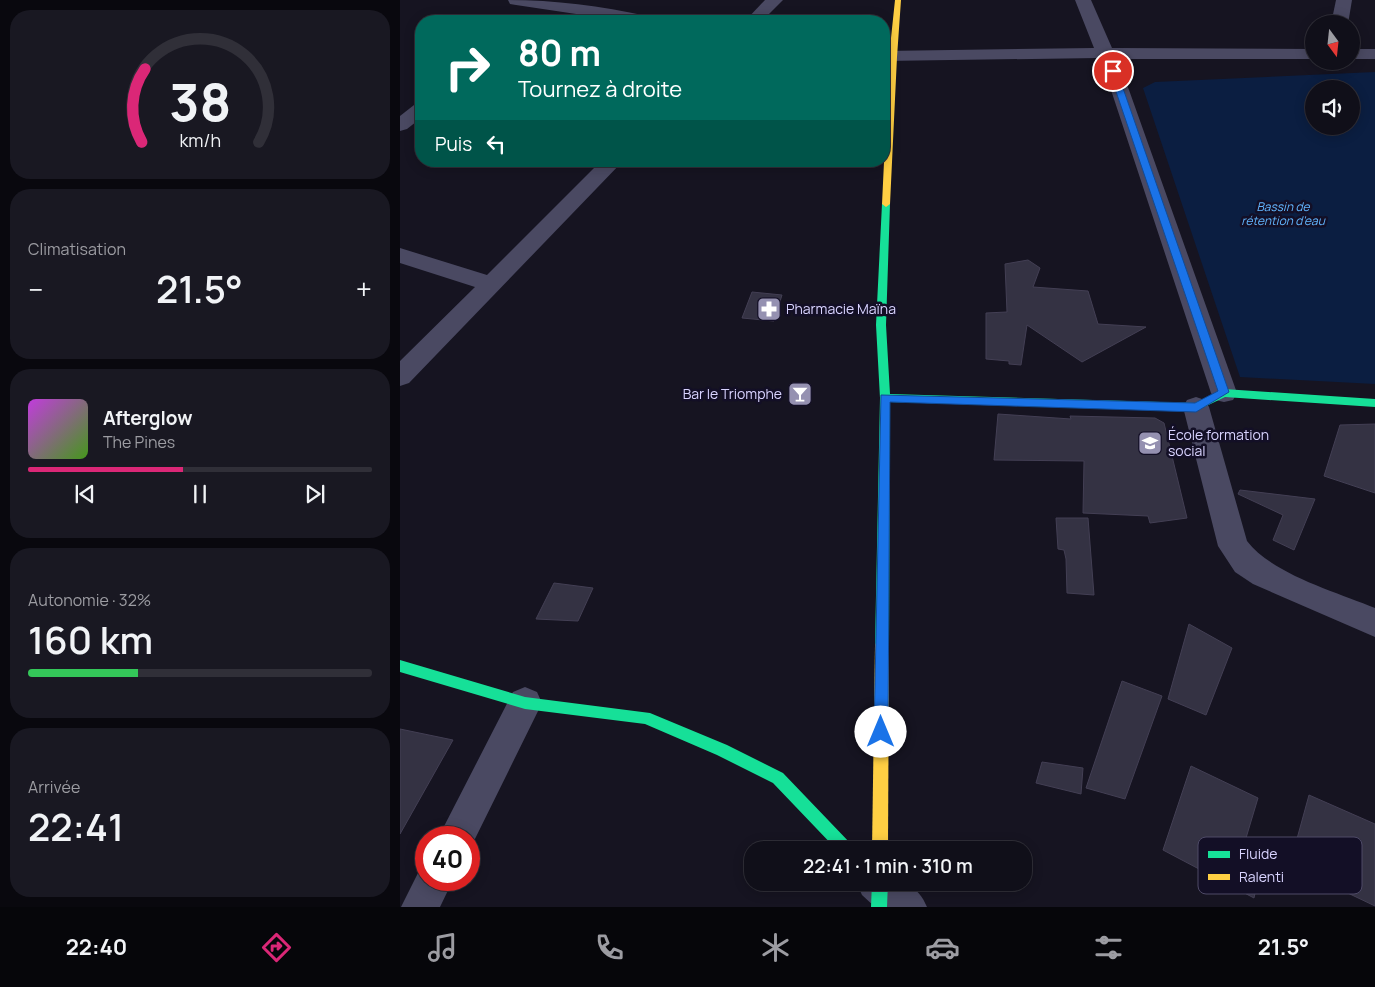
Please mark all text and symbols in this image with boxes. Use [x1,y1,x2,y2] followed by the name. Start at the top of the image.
[1305,15,1360,70] north arrow
[1305,15,1360,135] map controls
[518,29,601,77] text: 80 m
[435,35,500,100] icon: right
[1092,50,1134,92] pin
[1099,57,1127,85] icon: arrive
[169,66,231,137] text: 38
[518,74,682,104] text: Tournez à droite
[1305,80,1360,135] button: sound
[179,128,221,152] text: km/h
[482,130,510,158] icon: left
[435,131,472,157] text: Puis
[1241,198,1326,229] water label: Bassin de rétention d'eau
[28,238,126,260] text: Climatisation
[156,262,243,314] text: 21.5°
[28,270,43,308] text: −
[356,270,372,308] text: +
[756,296,782,322] pharmacy icon: Pharmacie Maïna
[786,299,896,318] place label: Pharmacie Maïna
[787,381,813,407] bar icon: Bar le Triomphe
[683,384,782,403] place label: Bar le Triomphe
[103,405,192,431] text: Afterglow
[1168,425,1269,460] place label: École formation social
[1137,430,1163,456] school or university icon: École formation social
[103,431,175,453] text: The Pines
[71,480,99,508] icon: previous
[186,480,214,508] icon: pause
[301,480,329,508] icon: next
[28,589,151,611] text: Autonomie · 32%
[28,613,153,665] text: 160 km
[854,705,906,757] position arrow
[28,776,80,798] text: Arrivée
[28,800,124,852] text: 22:41
[415,826,480,891] speed limit sign: 40
[1198,837,1362,894] legend
[1239,844,1277,863] text: Fluide
[803,853,973,879] text: 22:41 · 1 min · 310 m
[1239,867,1284,886] text: Ralenti
[259,930,294,965] icon: directions
[425,930,460,965] icon: music
[592,930,627,965] icon: phone
[758,930,793,965] icon: climate
[925,930,960,965] icon: car
[1091,930,1126,965] icon: filters
[66,932,127,962] text: 22:40
[1258,932,1309,962] text: 21.5°

